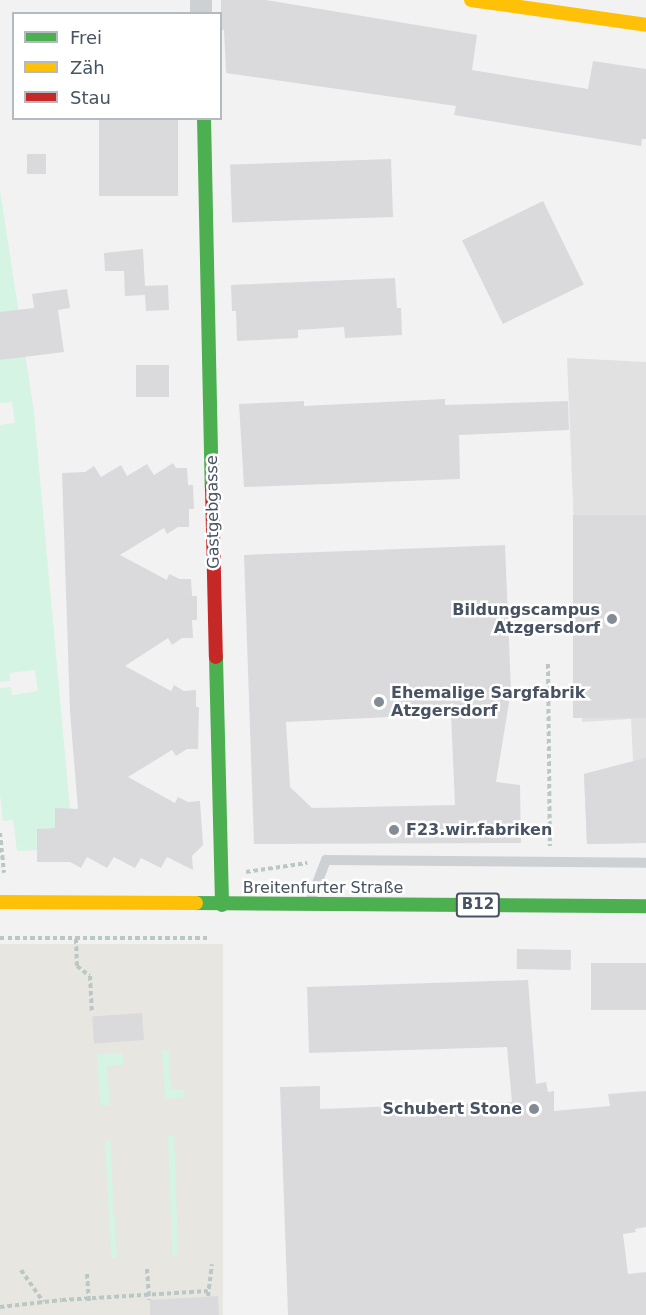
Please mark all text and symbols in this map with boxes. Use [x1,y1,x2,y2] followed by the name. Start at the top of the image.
[12,12,222,120] legend
[70,27,102,48] text: Frei
[70,57,105,78] text: Zäh
[70,87,111,108] text: Stau
[202,455,224,569] street label: Gastgebgasse
[452,600,600,638] place label: Bildungscampus Atzgersdorf
[605,612,619,626] marker: Bildungscampus Atzgersdorf
[391,683,585,721] place label: Ehemalige Sargfabrik Atzgersdorf
[372,695,386,709] marker: Ehemalige Sargfabrik Atzgersdorf
[406,820,552,840] place label: F23.wir.fabriken
[387,823,401,837] marker: F23.wir.fabriken
[243,878,403,898] street label: Breitenfurter Straße
[456,893,500,917] road number: B12
[382,1099,522,1119] place label: Schubert Stone
[527,1102,541,1116] marker: Schubert Stone

